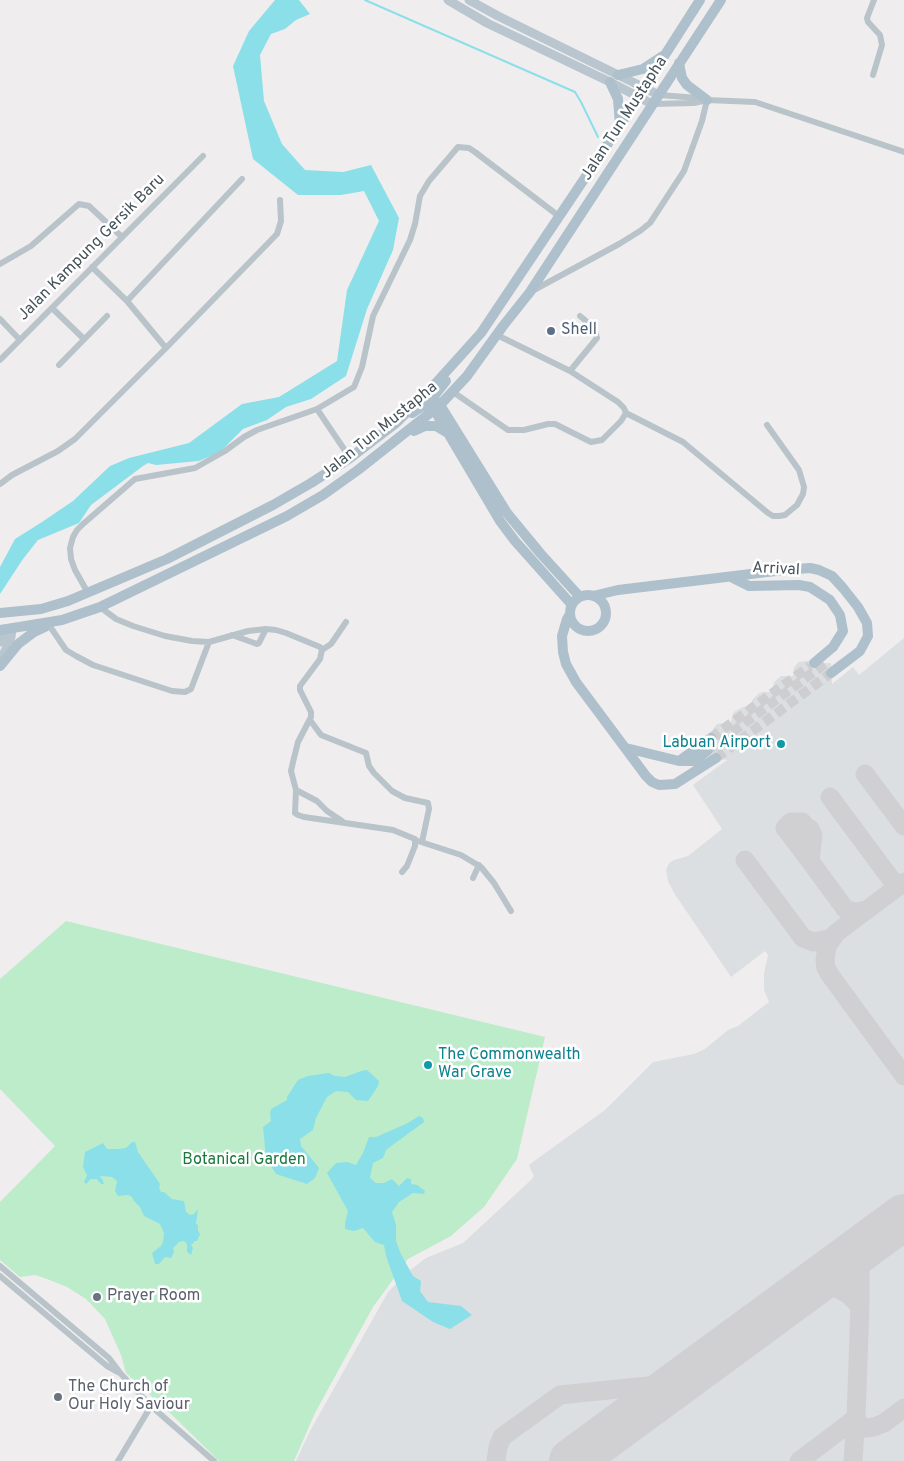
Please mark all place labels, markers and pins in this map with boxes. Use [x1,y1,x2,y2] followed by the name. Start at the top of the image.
[561,321,597,341] place label: Shell
[545,325,557,337] marker: Shell
[662,734,771,754] place label: Labuan Airport
[775,738,787,750] marker: Labuan Airport
[438,1046,581,1084] place label: The Commonwealth War Grave
[422,1059,434,1071] marker: The Commonwealth War Grave
[107,1287,200,1307] place label: Prayer Room
[91,1291,103,1303] marker: Prayer Room
[68,1378,190,1416] place label: The Church of Our Holy Saviour
[52,1391,64,1403] marker: The Church of Our Holy Saviour

